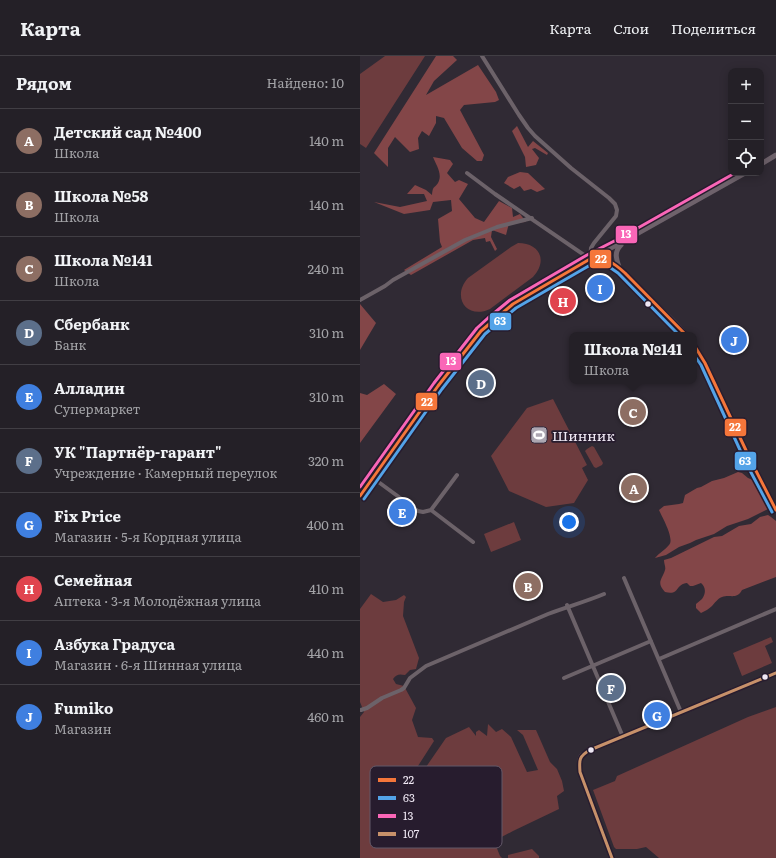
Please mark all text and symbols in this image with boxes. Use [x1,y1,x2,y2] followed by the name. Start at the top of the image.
[20,14,81,42] text: Карта
[549,18,591,38] text: Карта
[613,18,649,38] text: Слои
[671,18,756,38] text: Поделиться
[728,68,764,176] map controls
[728,68,764,104] button: +
[16,70,72,95] text: Рядом
[266,73,344,92] text: Найдено: 10
[728,104,764,140] button: −
[54,120,202,143] text: Детский сад №400
[24,131,34,150] text: A
[309,131,344,150] text: 140 m
[728,140,764,176] button: locate
[54,143,99,162] text: Школа
[54,184,148,207] text: Школа №58
[25,195,33,214] text: B
[309,195,344,214] text: 140 m
[54,207,99,226] text: Школа
[615,225,638,244] line badge: 13
[621,225,631,241] text: 13
[54,248,152,271] text: Школа №141
[589,249,612,269] line badge: 22
[595,250,607,266] text: 22
[24,259,34,278] text: C
[308,259,344,278] text: 240 m
[54,271,99,290] text: Школа
[587,273,613,303] pin: I
[550,286,576,316] pin: H
[643,299,653,309] unlabelled marker
[54,312,130,335] text: Сбербанк
[489,312,512,331] line badge: 63
[494,312,506,328] text: 63
[24,323,34,342] text: D
[309,323,344,342] text: 310 m
[721,325,747,355] pin: J
[569,332,697,384] popup
[54,335,86,354] text: Банк
[584,337,682,360] text: Школа №141
[439,352,462,371] line badge: 13
[446,352,456,368] text: 13
[584,360,629,379] text: Школа
[468,368,494,398] pin: D
[54,376,125,399] text: Алладин
[25,387,33,406] text: E
[309,387,344,406] text: 310 m
[415,392,438,411] line badge: 22
[421,393,433,409] text: 22
[620,397,646,427] pin: C
[54,399,140,418] text: Супермаркет
[724,418,747,437] line badge: 22
[729,418,741,434] text: 22
[529,425,549,445] sports icon: Шинник
[552,425,615,445] place label: Шинник
[54,440,222,463] text: УК "Партнёр-гарант"
[25,451,33,470] text: F
[308,451,344,470] text: 320 m
[734,451,757,471] line badge: 63
[739,452,751,468] text: 63
[54,463,277,482] text: Учреждение · Камерный переулок
[621,473,647,503] pin: A
[389,497,415,527] pin: E
[54,504,121,527] text: Fix Price
[559,512,579,532] your location
[24,515,34,534] text: G
[307,515,344,534] text: 400 m
[54,527,241,546] text: Магазин · 5-я Кордная улица
[54,568,132,591] text: Семейная
[515,571,541,601] pin: B
[24,579,34,598] text: H
[309,579,344,598] text: 410 m
[54,591,261,610] text: Аптека · 3-я Молодёжная улица
[54,632,175,655] text: Азбука Градуса
[26,643,32,662] text: I
[307,643,344,662] text: 440 m
[54,655,242,674] text: Магазин · 6-я Шинная улица
[760,672,770,682] unlabelled marker
[598,673,624,703] pin: F
[54,696,113,719] text: Fumiko
[644,700,670,730] pin: G
[25,707,33,726] text: J
[307,707,344,726] text: 460 m
[54,719,112,738] text: Магазин
[586,745,596,755] unlabelled marker
[370,766,502,848] legend
[403,771,415,787] text: 22
[403,789,415,805] text: 63
[403,807,413,823] text: 13
[403,825,420,841] text: 107

